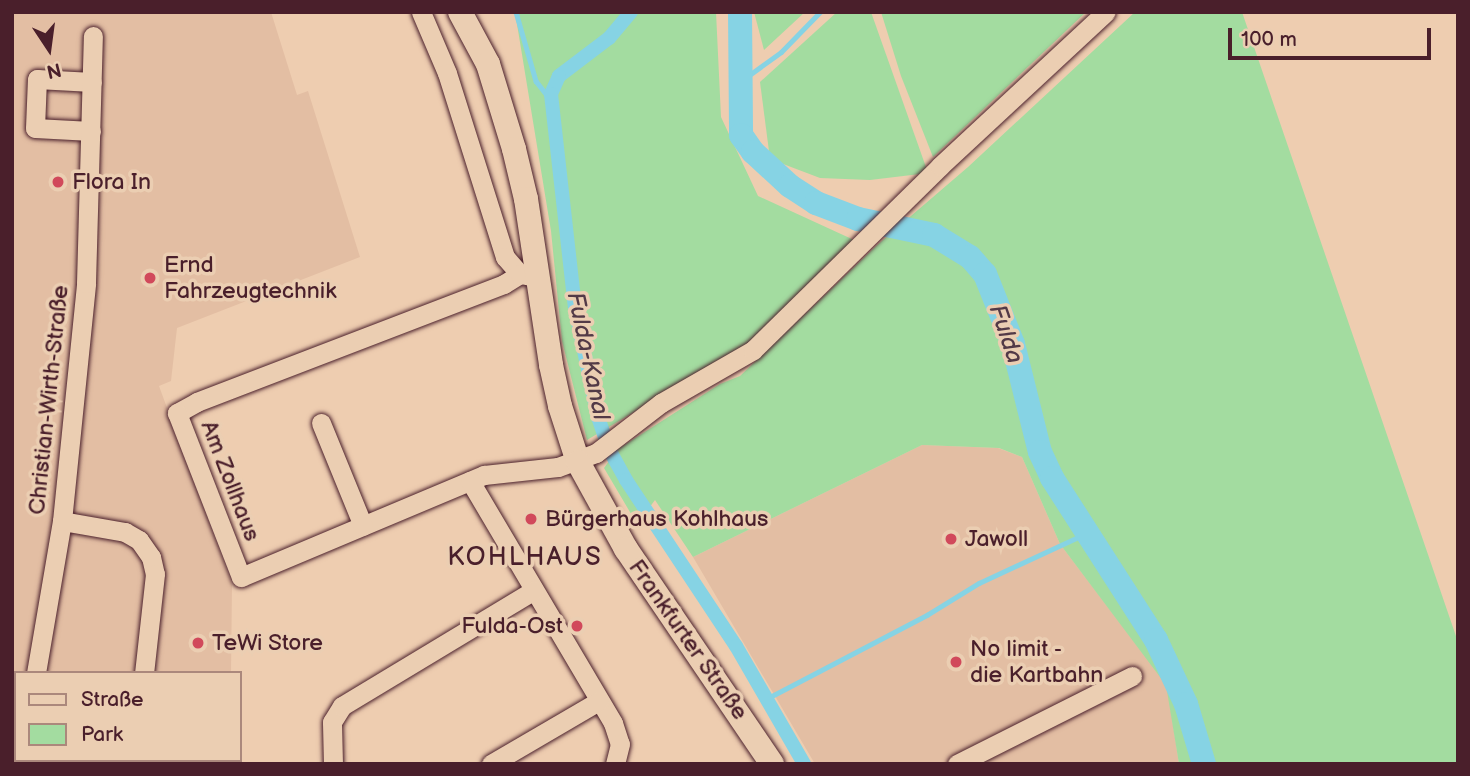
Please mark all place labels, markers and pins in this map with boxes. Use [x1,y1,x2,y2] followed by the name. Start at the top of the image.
[72,168,151,196] place label: Flora In
[50,174,66,190] marker: Flora In
[164,251,336,305] place label: Ernd Fahrzeugtechnik
[142,270,158,286] marker: Ernd Fahrzeugtechnik
[545,505,768,533] place label: Bürgerhaus Kohlhaus
[523,511,539,527] marker: Bürgerhaus Kohlhaus
[965,525,1028,553] place label: Jawoll
[943,531,959,547] marker: Jawoll
[461,612,563,640] place label: Fulda-Ost
[569,618,585,634] marker: Fulda-Ost
[212,629,323,657] place label: TeWi Store
[190,635,206,651] marker: TeWi Store
[970,635,1103,689] place label: No limit - die Kartbahn
[948,654,964,670] marker: No limit - die Kartbahn

